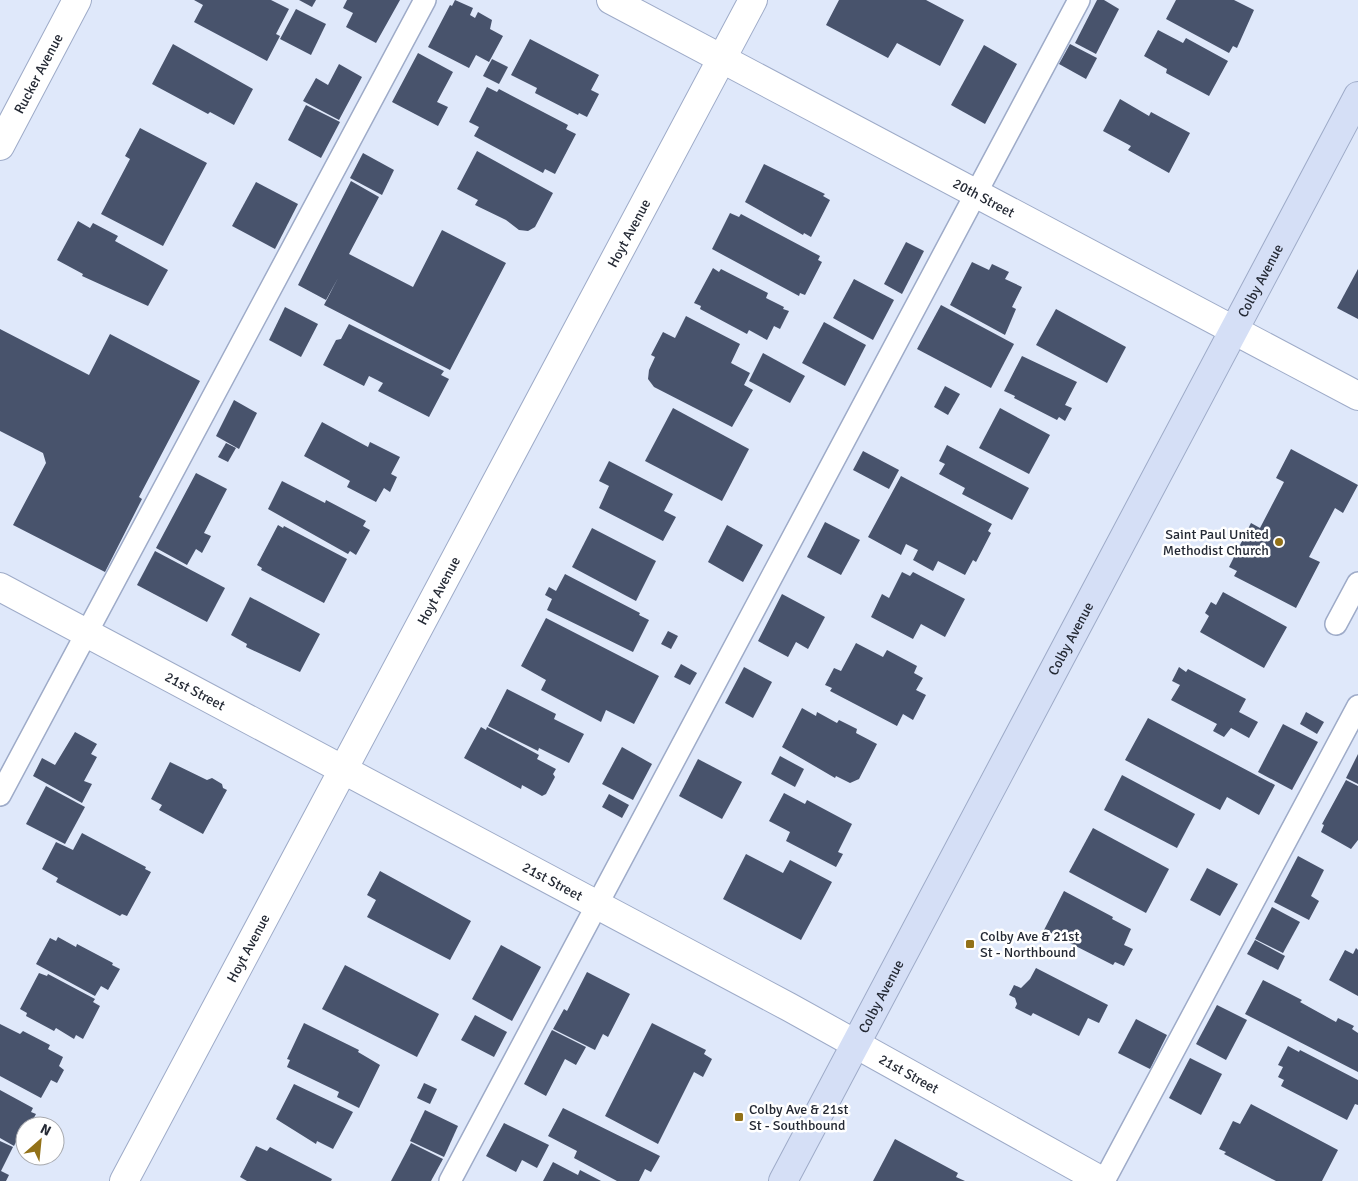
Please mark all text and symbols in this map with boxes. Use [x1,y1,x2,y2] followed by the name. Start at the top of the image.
[11,31,67,117] street label: Rucker Avenue
[950,175,1017,221] street label: 20th Street
[604,196,654,270] street label: Hoyt Avenue
[1234,241,1287,320] street label: Colby Avenue
[1163,526,1269,559] place label: Saint Paul United Methodist Church
[1273,536,1285,548] marker: Saint Paul United Methodist Church
[414,554,464,628] street label: Hoyt Avenue
[1045,599,1097,678] street label: Colby Avenue
[162,668,228,714] street label: 21st Street
[519,859,585,905] street label: 21st Street
[223,911,274,985] street label: Hoyt Avenue
[980,928,1079,961] place label: Colby Ave & 21st St - Northbound
[964,938,976,950] marker: Colby Ave & 21st St - Northbound
[855,957,908,1036] street label: Colby Avenue
[876,1051,942,1098] street label: 21st Street
[749,1101,848,1134] place label: Colby Ave & 21st St - Southbound
[733,1111,745,1123] marker: Colby Ave & 21st St - Southbound
[15,1116,65,1166] north arrow
[37,1120,54,1140] text: N

